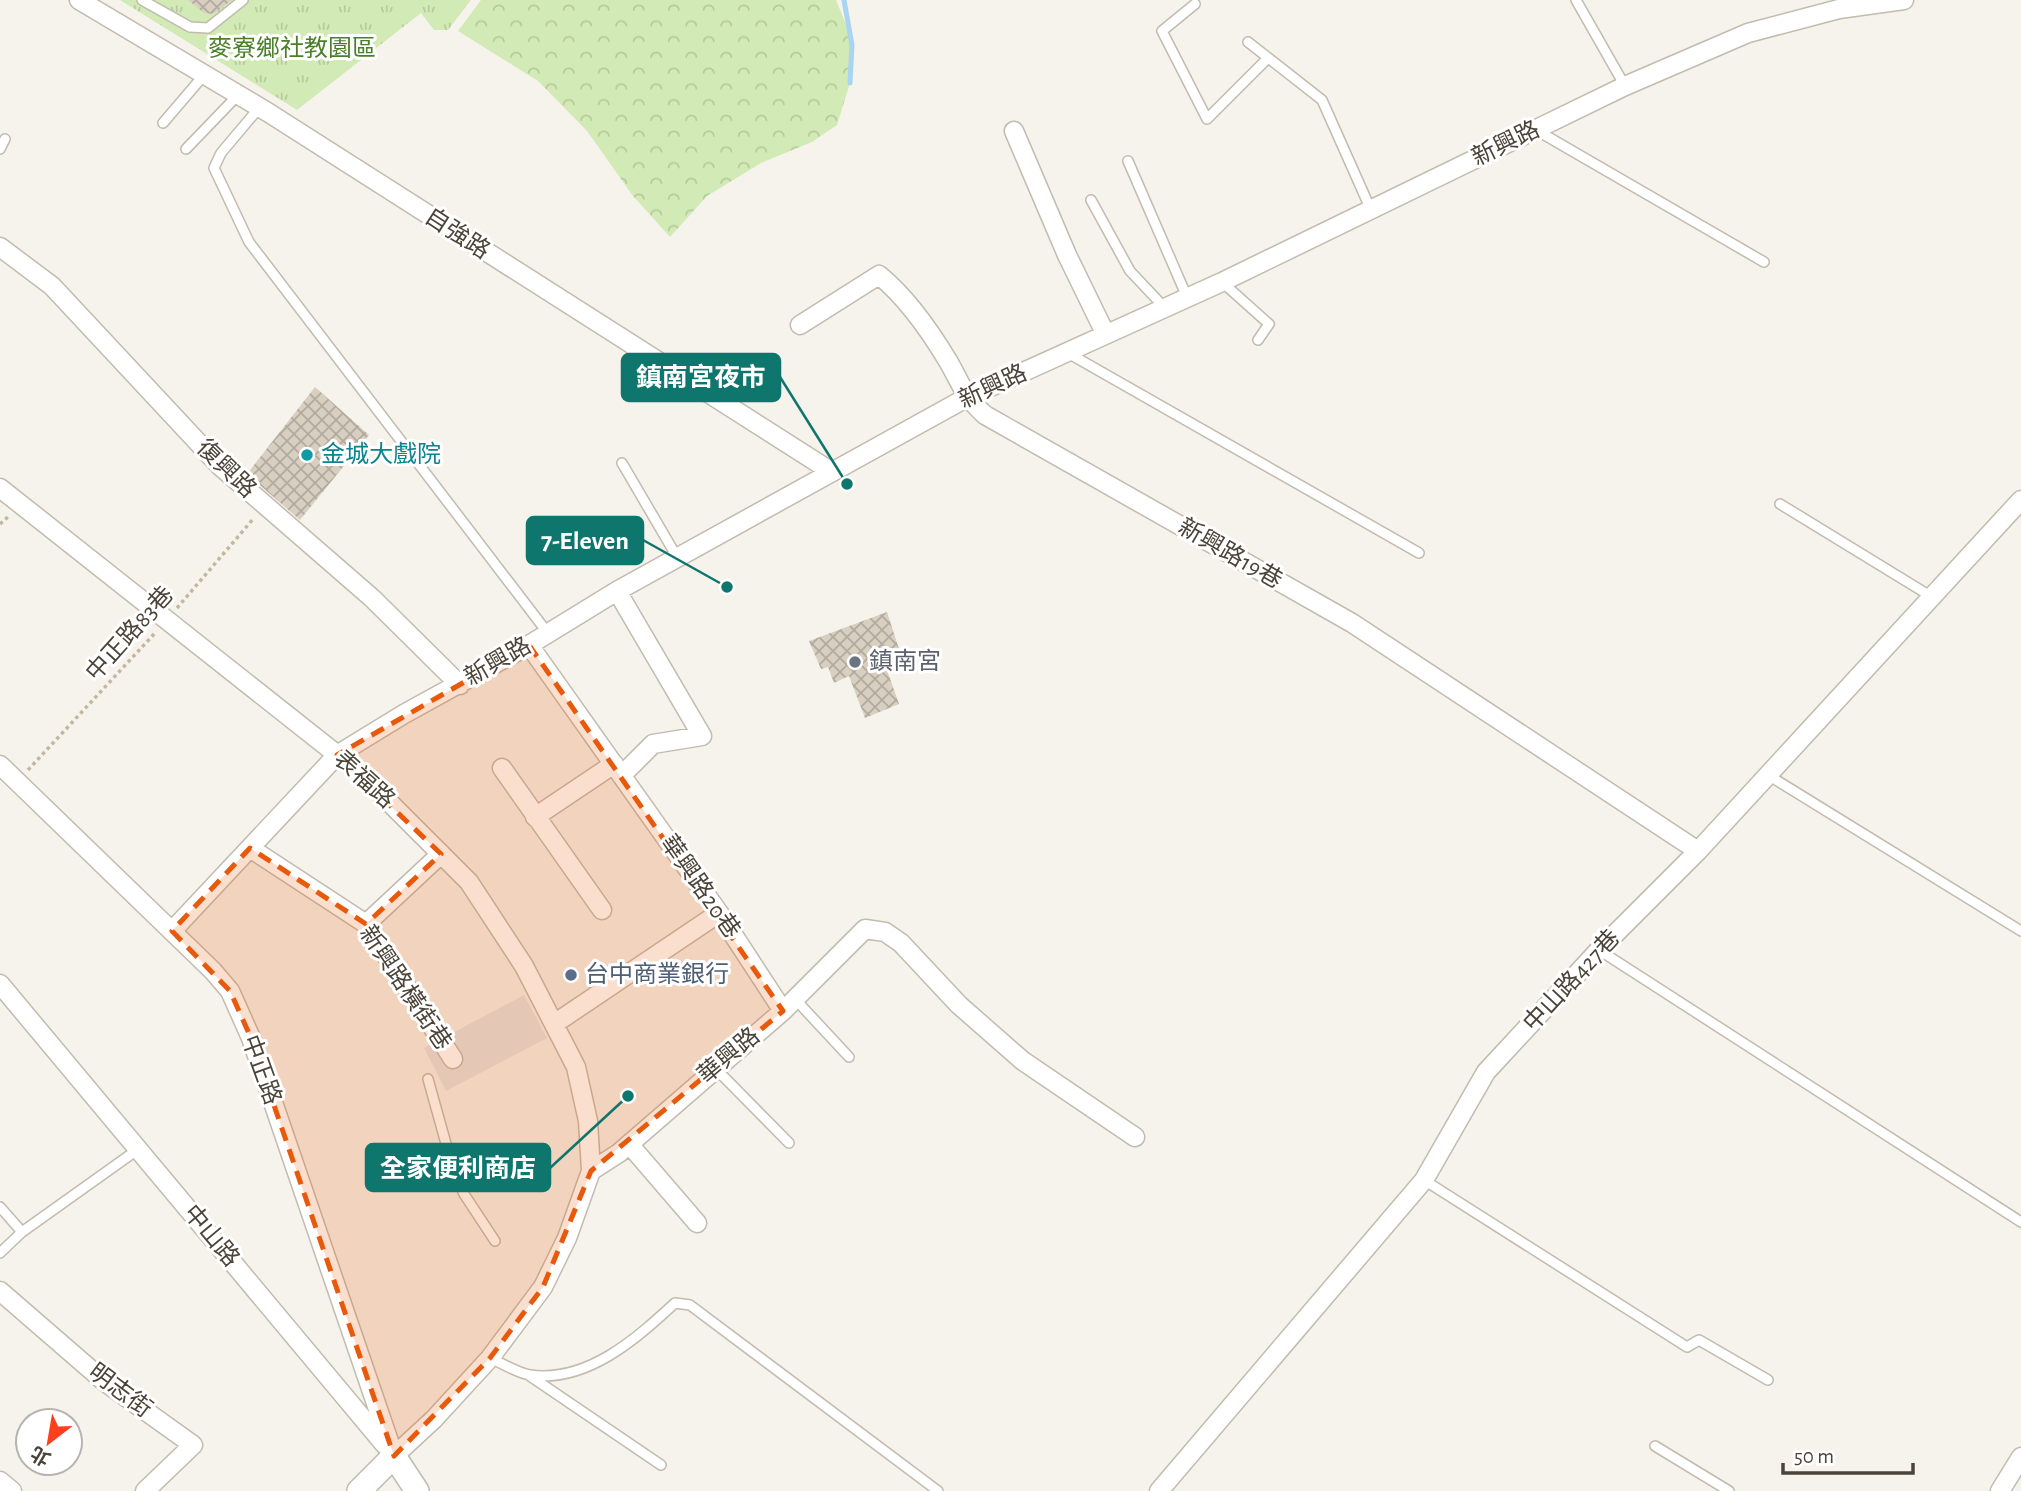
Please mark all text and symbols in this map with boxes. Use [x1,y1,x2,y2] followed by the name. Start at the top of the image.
[208,35,376,61] park label: 麥寮鄉社教園區
[1468,116,1544,171] street label: 新興路
[420,203,495,264] street label: 自強路
[622,354,780,401] callout: 鎮南宮夜市
[954,359,1031,413] street label: 新興路
[636,363,766,391] text: 鎮南宮夜市
[192,434,262,503] street label: 復興路
[321,441,441,467] place label: 金城大戲院
[299,447,315,463] marker: 金城大戲院
[1174,513,1287,593] street label: 新興路19巷
[527,517,643,564] callout: 7-Eleven
[541,528,629,554] text: 7-Eleven
[80,581,178,686] street label: 中正路83巷
[460,632,535,690] street label: 新興路
[869,648,941,674] place label: 鎮南宮
[847,654,863,670] marker: 鎮南宮
[329,746,400,813] street label: 表福路
[656,830,746,943] street label: 華興路20巷
[355,920,457,1054] street label: 新興路橫街巷
[1518,924,1625,1036] street label: 中山路427巷
[585,961,729,987] place label: 台中商業銀行
[563,967,579,983] marker: 台中商業銀行
[692,1022,764,1088] street label: 華興路
[237,1031,286,1108] street label: 中正路
[366,1144,550,1191] callout: 全家便利商店
[380,1154,536,1182] text: 全家便利商店
[179,1199,245,1271] street label: 中山路
[84,1358,157,1422] street label: 明志街
[14,1407,84,1477] north arrow
[1783,1432,1912,1476] scale bar
[27,1442,54,1469] text: 北
[1794,1446,1834,1467] text: 50 m

